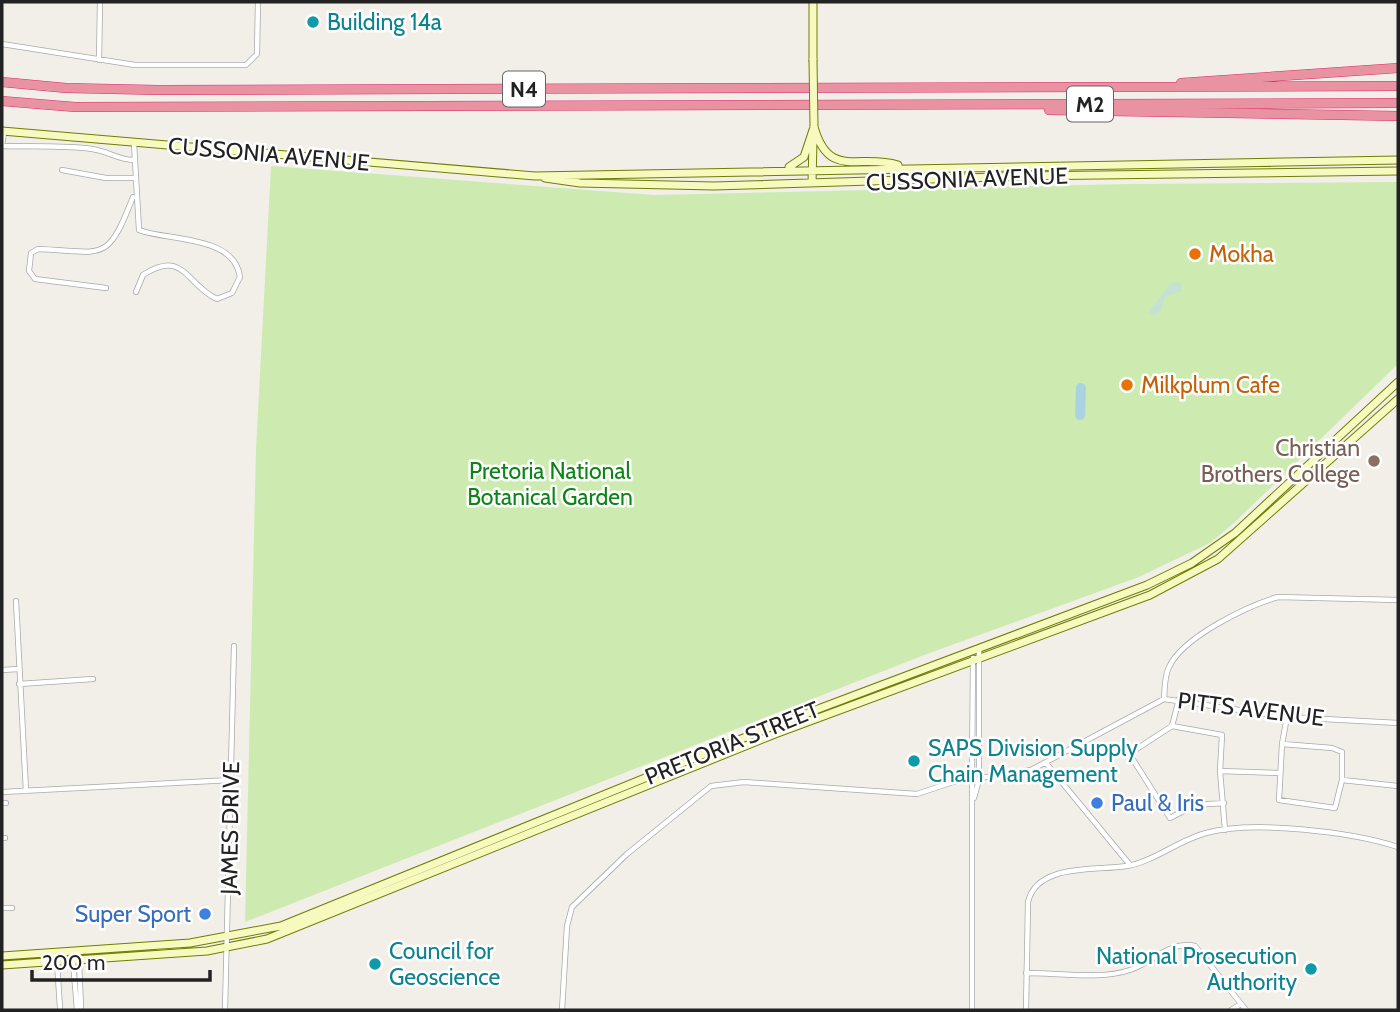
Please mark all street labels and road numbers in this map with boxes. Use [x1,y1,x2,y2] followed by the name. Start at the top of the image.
[503,72,545,106] road number: N4
[1067,86,1113,122] road number: M2
[167,131,371,177] street label: CUSSONIA AVENUE
[865,161,1069,197] street label: CUSSONIA AVENUE
[1176,686,1326,732] street label: PITTS AVENUE
[641,695,823,791] street label: PRETORIA STREET
[215,761,245,896] street label: JAMES DRIVE

